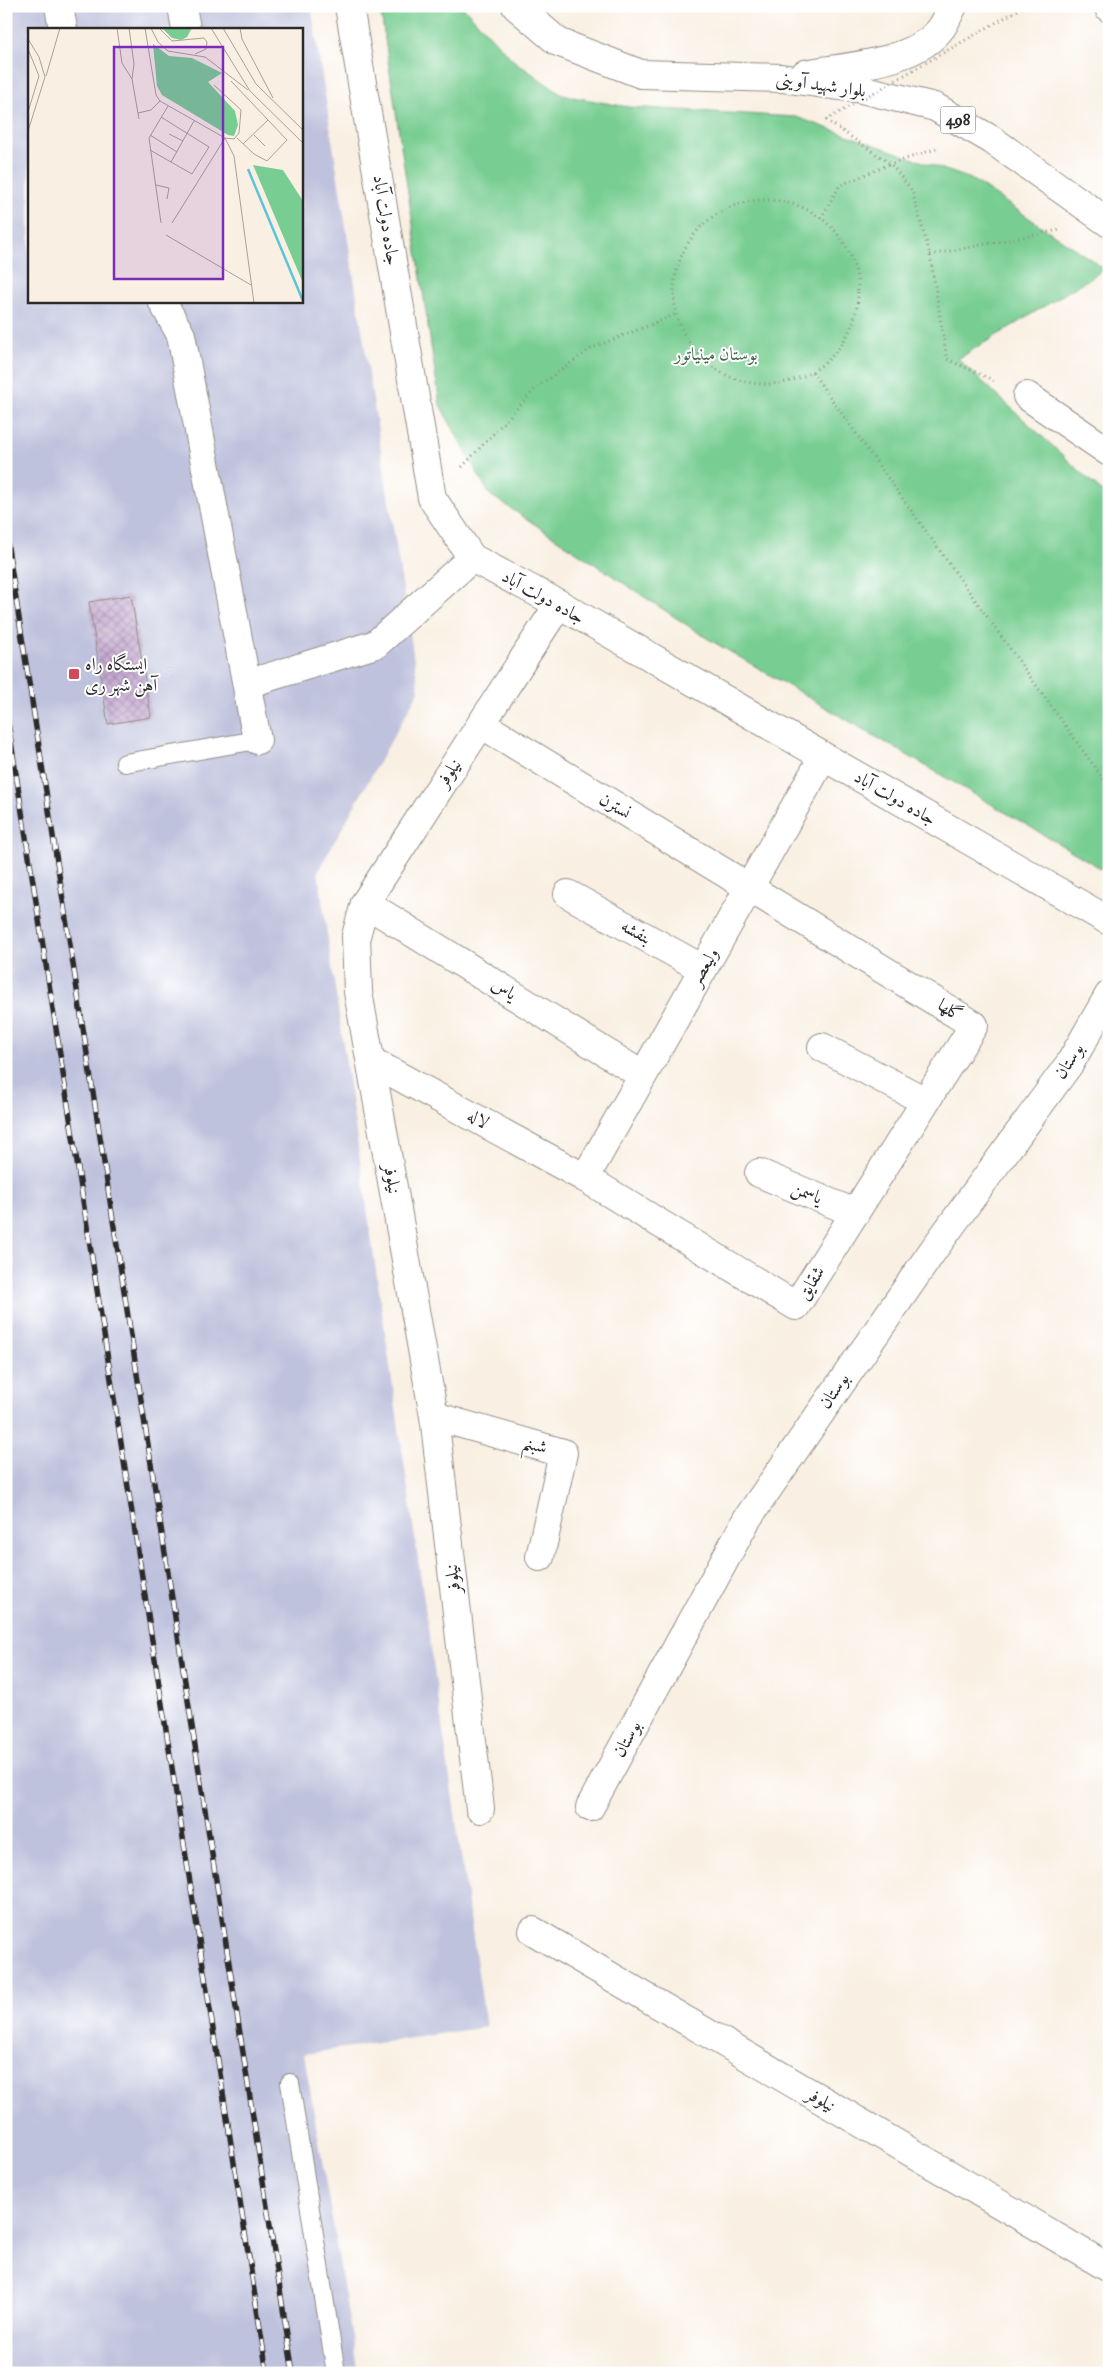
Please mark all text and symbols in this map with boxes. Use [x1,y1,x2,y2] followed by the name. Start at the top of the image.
[28,28,302,302] inset map
[775,67,867,103] street label: بلوار شهید آوینی
[940,106,976,134] road number: 498
[368,173,404,267] street label: جاده دولت آباد
[672,343,758,366] park label: بوستان مینیاتور
[498,565,588,629] street label: جاده دولت آباد
[85,652,159,697] place label: ایستگاه راه آهن شهر ری
[67,667,81,681] marker: ایستگاه راه آهن شهر ری
[430,754,467,793] street label: نیلوفر
[850,765,940,831] street label: جاده دولت آباد
[595,788,635,824] street label: نسترن
[617,914,655,950] street label: بنفشه
[683,944,724,992] street label: ولیعصر
[487,973,522,1006] street label: یاس
[933,994,967,1026] street label: گلها
[1049,1039,1089,1083] street label: بوستان
[463,1104,493,1134] street label: لاله
[378,1160,406,1196] street label: نیلوفر
[788,1176,827,1210] street label: یاسمن
[792,1262,830,1304] street label: شقایق
[813,1369,855,1413] street label: بوستان
[518,1431,550,1465] street label: شبنم
[440,1563,466,1597] street label: نیلوفر
[608,1717,646,1761] street label: بوستان
[801,2082,840,2117] street label: نیلوفر

